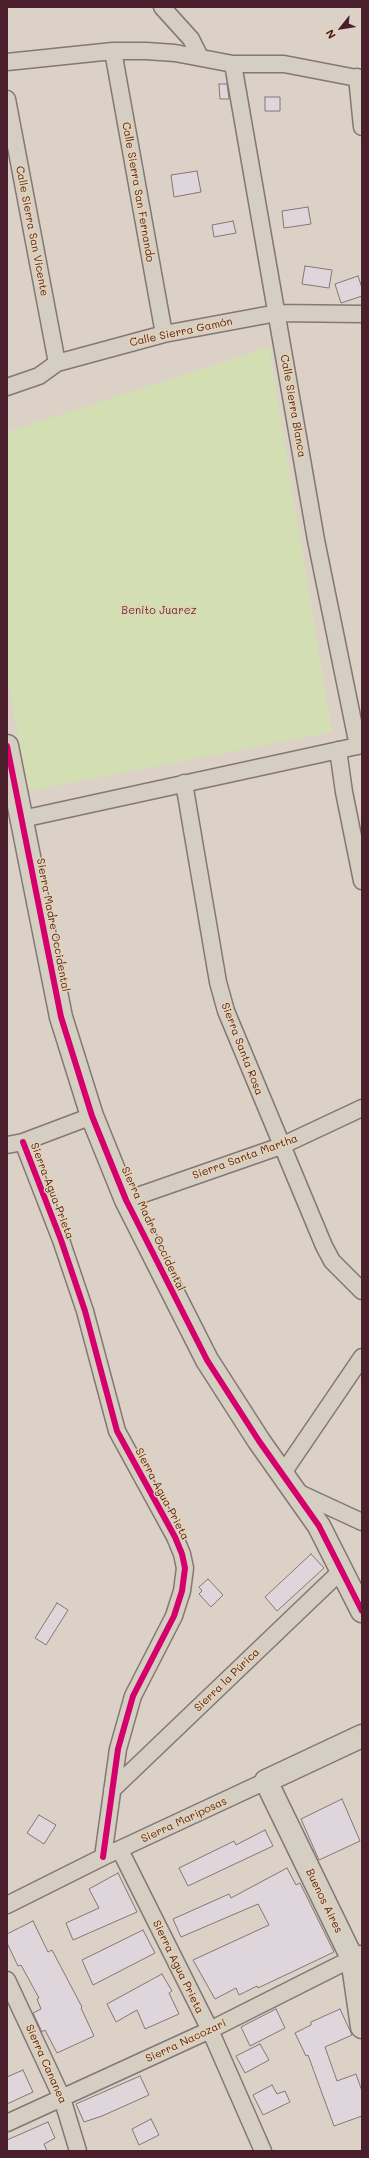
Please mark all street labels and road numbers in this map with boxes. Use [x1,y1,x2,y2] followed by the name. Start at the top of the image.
[119,121,157,263] street label: Calle Sierra San Fernando
[13,165,51,297] street label: Calle Sierra San Vicente
[128,315,234,349] street label: Calle Sierra Gamón
[277,354,309,458] street label: Calle Sierra Blanca
[34,857,72,993] street label: Sierra Madre Occidental
[218,1001,266,1097] street label: Sierra Santa Rosa
[191,1132,299,1182] street label: Sierra Santa Martha
[28,1141,76,1241] street label: Sierra Agua Prieta
[118,1165,188,1293] street label: Sierra Madre Occidental
[132,1446,192,1542] street label: Sierra Agua Prieta
[192,1645,262,1715] street label: Sierra la Púrica
[139,1794,229,1846] street label: Sierra Mariposas
[303,1867,345,1935] street label: Buenos Aires
[150,1918,206,2016] street label: Sierra Agua Prieta
[144,2017,228,2065] street label: Sierra Nacozari
[23,2022,69,2106] street label: Sierra Cananea

